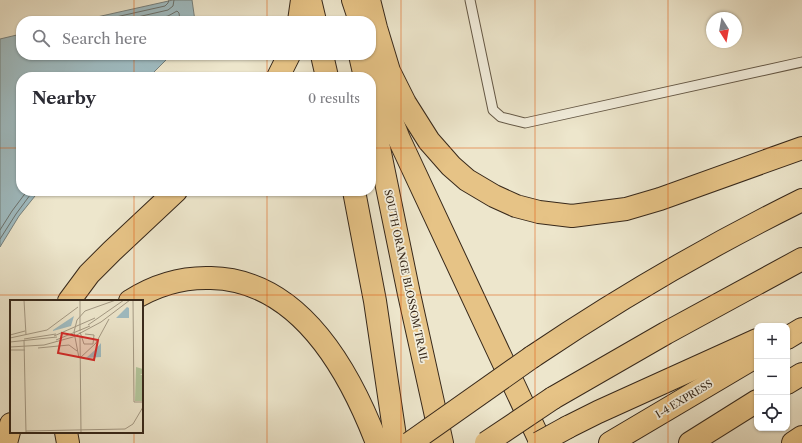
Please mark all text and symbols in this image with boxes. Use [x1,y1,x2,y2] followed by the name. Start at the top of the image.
[706,12,742,48] north arrow
[16,16,376,60] search box
[30,27,52,49] icon: search
[62,29,147,48] text: Search here
[32,88,96,108] text: Nearby
[308,90,360,106] text: 0 results
[381,188,431,364] street label: SOUTH ORANGE BLOSSOM TRAIL
[10,300,143,433] inset map
[754,323,790,431] map controls
[754,323,790,359] button: +
[754,359,790,395] button: −
[653,377,715,421] street label: I-4 EXPRESS
[754,395,790,431] button: locate

